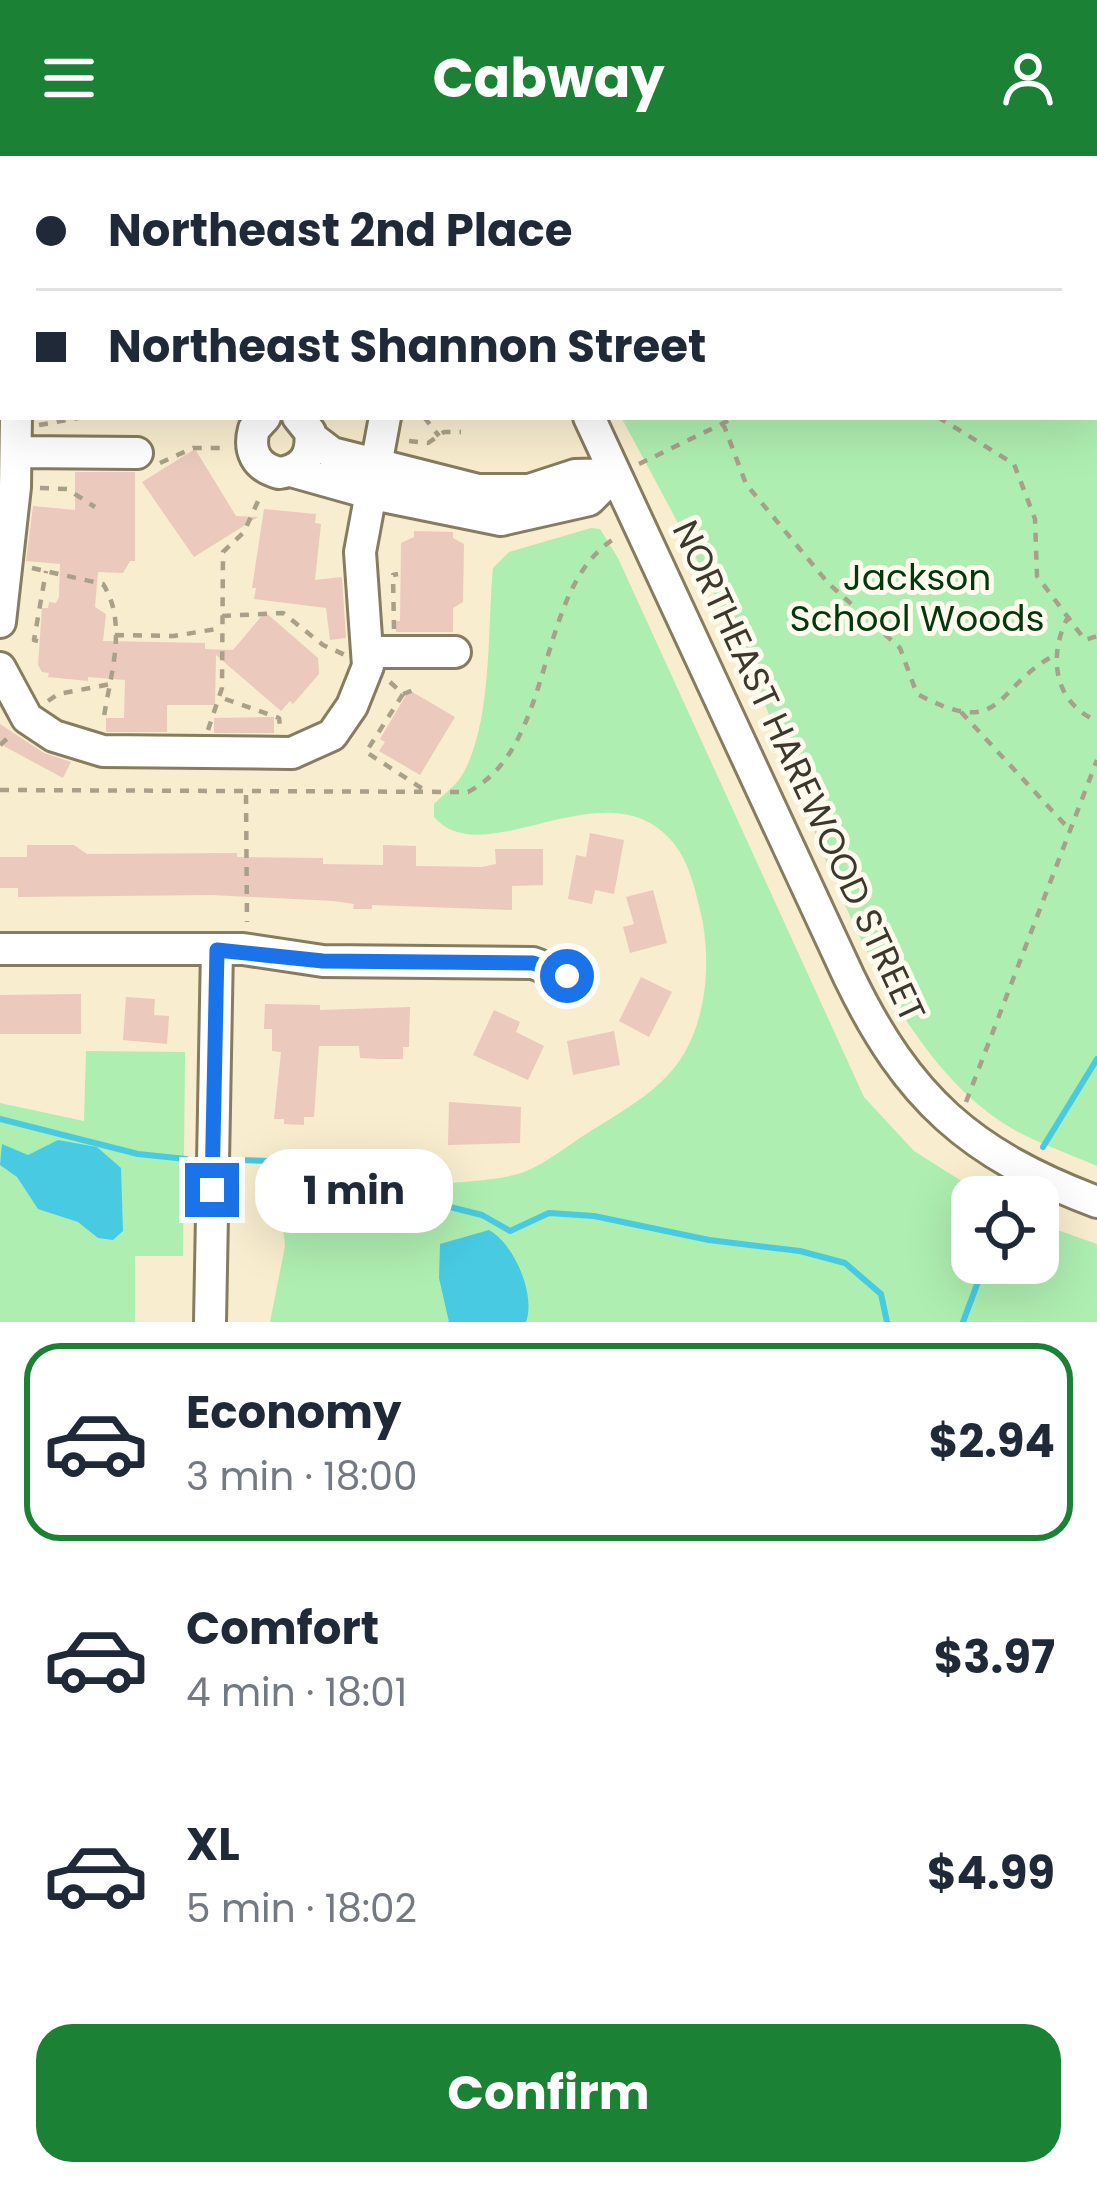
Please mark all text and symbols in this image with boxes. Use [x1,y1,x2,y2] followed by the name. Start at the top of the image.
[432,40,665,116] text: Cabway
[36,45,102,111] icon: menu
[995,45,1061,111] icon: person
[108,199,573,262] text: Northeast 2nd Place
[108,315,706,378] text: Northeast Shannon Street
[660,512,938,1030] street label: NORTHEAST HAREWOOD STREET
[790,552,1044,644] park label: Jackson School Woods
[540,949,594,1003] route start
[254,1148,452,1232] callout: 1 min
[185,1163,239,1217] route end
[303,1163,405,1218] text: 1 min
[951,1176,1059,1284] map controls
[951,1176,1059,1284] button: locate
[186,1381,401,1444] text: Economy
[42,1388,150,1496] icon: car
[929,1410,1055,1473] text: $2.94
[186,1449,418,1504] text: 3 min · 18:00
[186,1597,379,1660] text: Comfort
[42,1604,150,1712] icon: car
[934,1626,1055,1689] text: $3.97
[186,1665,407,1720] text: 4 min · 18:01
[186,1813,240,1876] text: XL
[42,1820,150,1928] icon: car
[927,1842,1055,1905] text: $4.99
[186,1881,417,1936] text: 5 min · 18:02
[36,2024,1061,2162] button: Confirm

